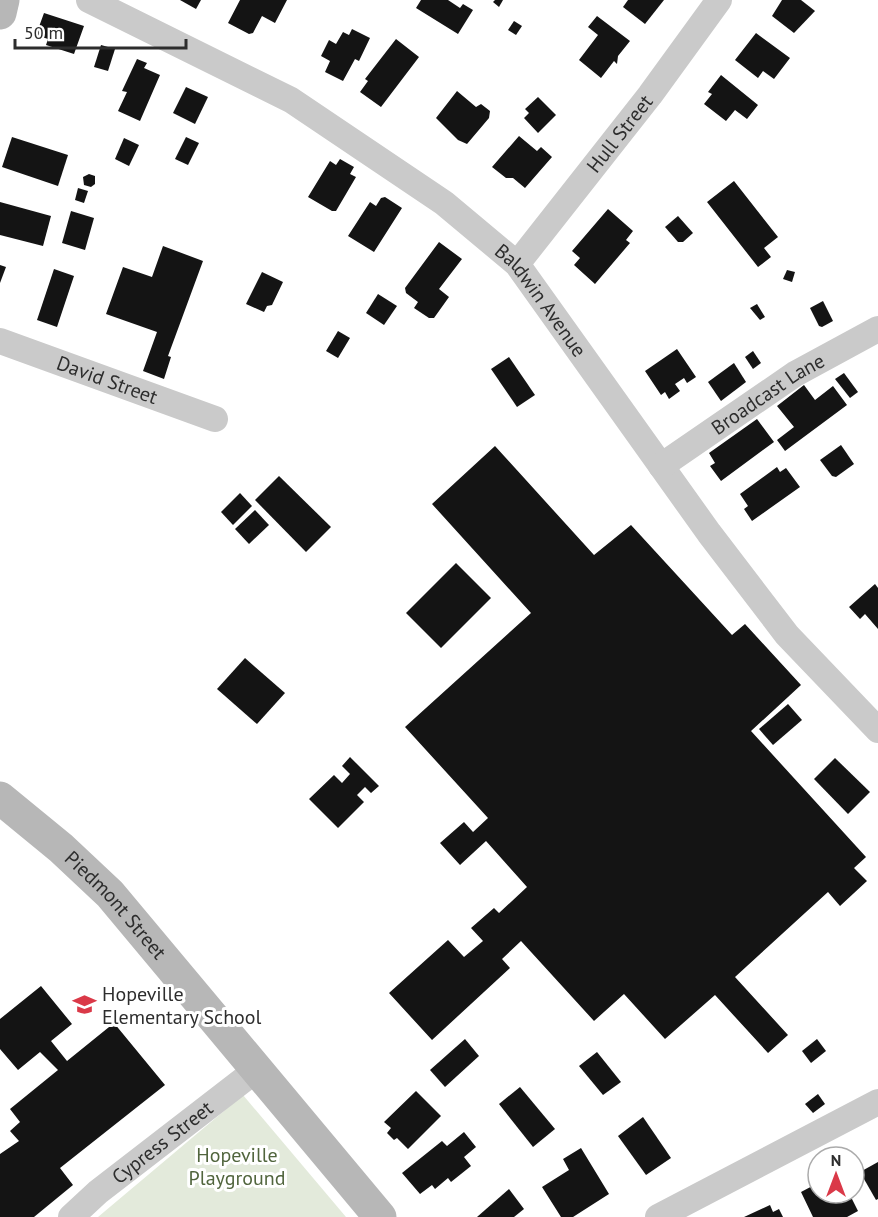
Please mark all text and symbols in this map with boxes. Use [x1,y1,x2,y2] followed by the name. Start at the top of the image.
[15,12,186,50] scale bar
[24,21,63,44] text: 50 m
[581,89,659,178] street label: Hull Street
[489,238,592,362] street label: Baldwin Avenue
[706,347,829,441] street label: Broadcast Lane
[53,350,161,410] street label: David Street
[59,845,172,965] street label: Piedmont Street
[102,981,262,1030] place label: Hopeville Elementary School
[71,992,97,1018] school or university icon: Hopeville Elementary School
[106,1095,218,1190] street label: Cypress Street
[189,1142,285,1191] park label: Hopeville Playground
[806,1145,866,1205] north arrow
[831,1150,841,1170] text: N

